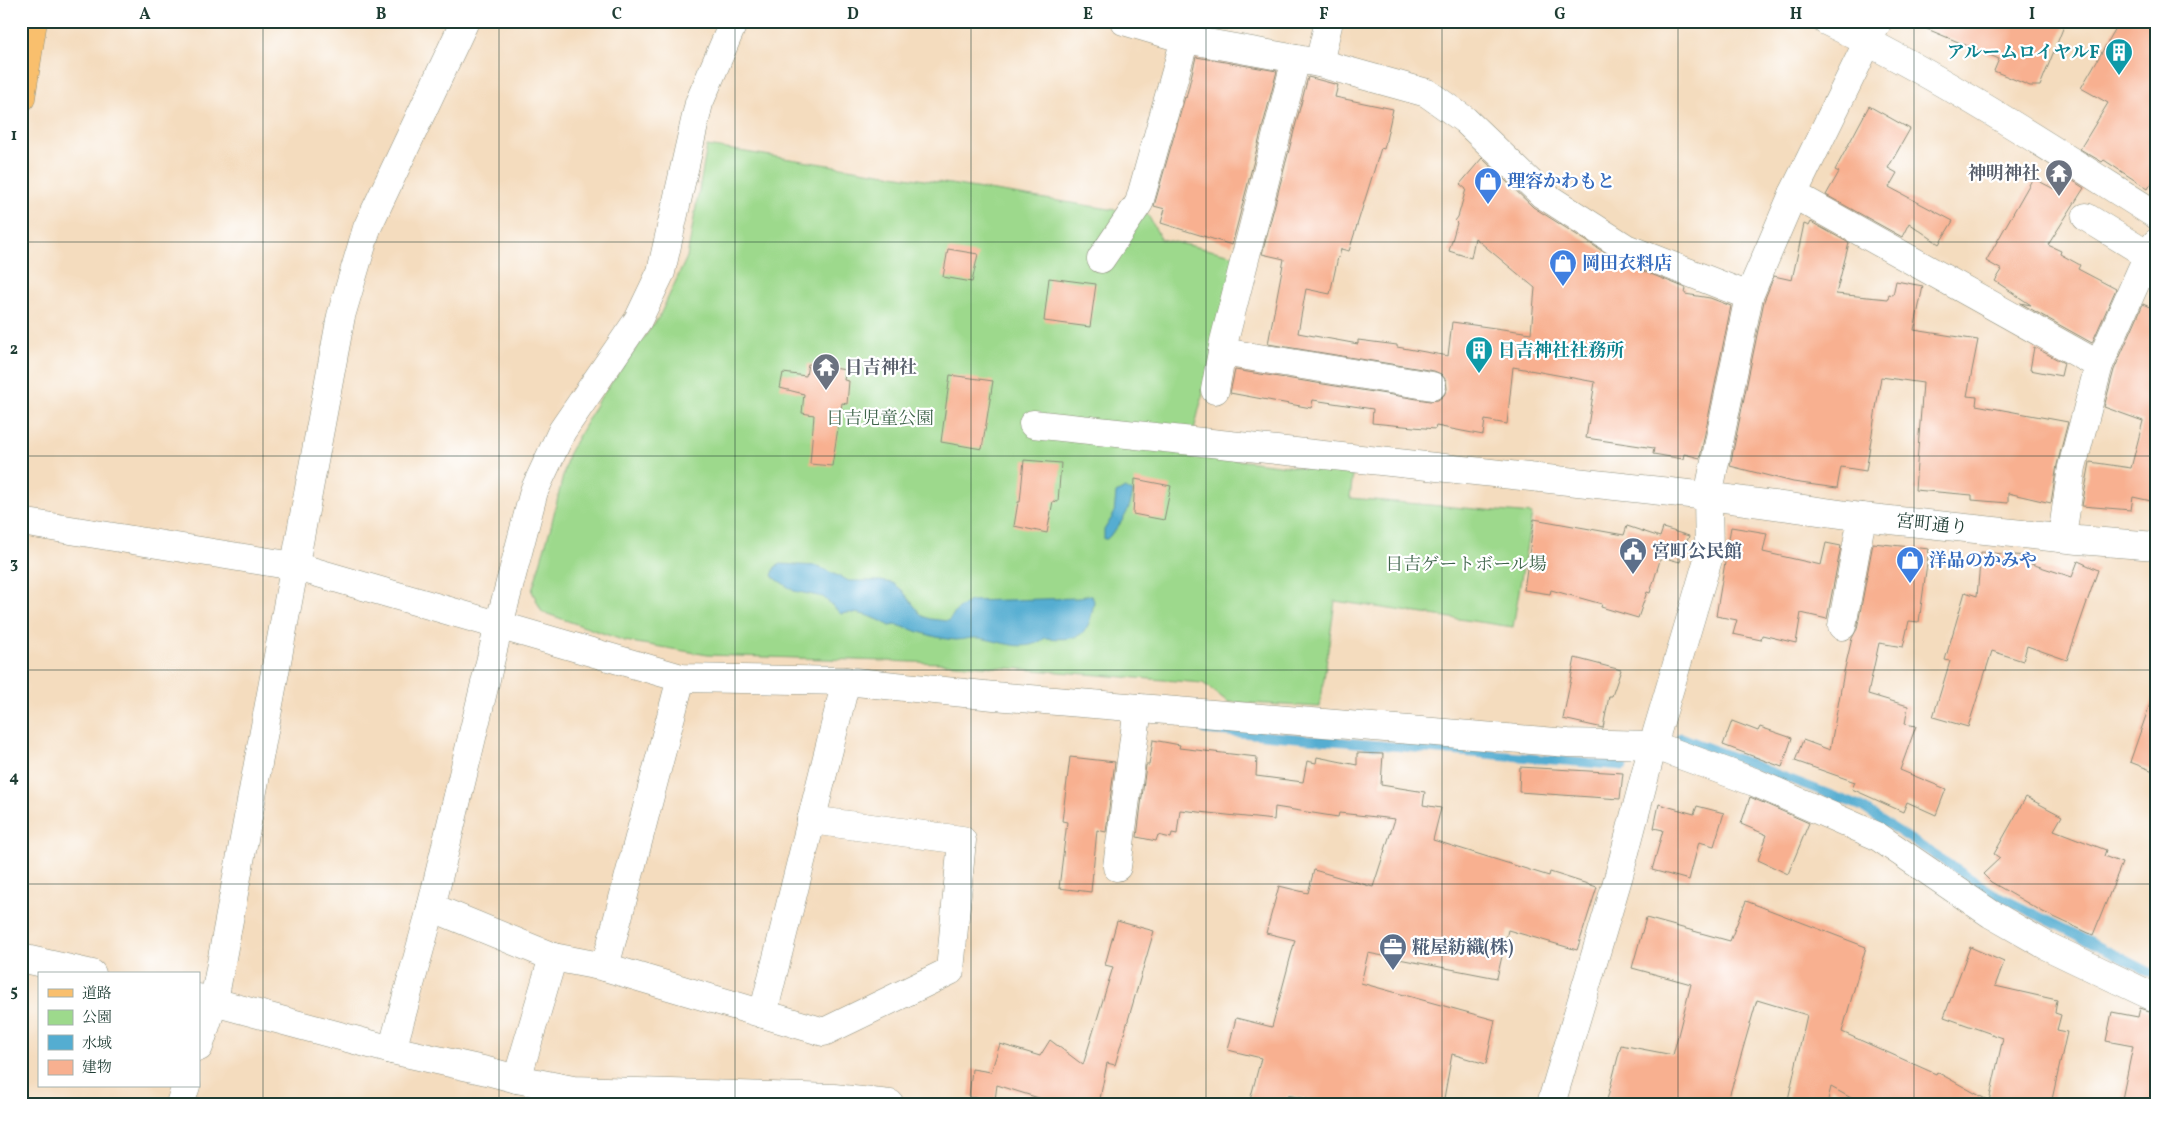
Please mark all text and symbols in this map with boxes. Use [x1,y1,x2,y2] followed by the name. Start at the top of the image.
[139,4,151,26] text: A
[376,4,387,26] text: B
[612,4,622,26] text: C
[847,4,859,26] text: D
[1083,4,1093,26] text: E
[1319,4,1329,26] text: F
[1554,4,1566,26] text: G
[1790,4,1802,26] text: H
[2029,4,2035,26] text: I
[2104,37,2134,76] building icon: アルームロイヤルF
[1947,41,2100,66] place label: アルームロイヤルF
[11,125,17,147] text: 1
[2044,158,2074,197] temple icon: 神明神社
[1968,162,2040,187] place label: 神明神社
[1473,166,1503,205] shop icon: 理容かわもと
[1507,170,1615,195] place label: 理容かわもと
[1548,248,1578,287] shop icon: 岡田衣料店
[1582,252,1672,277] place label: 岡田衣料店
[1464,335,1494,374] building icon: 日吉神社社務所
[10,339,18,361] text: 2
[1498,339,1624,364] place label: 日吉神社社務所
[811,352,841,391] temple icon: 日吉神社
[845,356,917,381] place label: 日吉神社
[826,407,934,432] park label: 日吉児童公園
[1895,509,1969,542] street label: 宮町通り
[1618,536,1648,575] public building icon: 宮町公民館
[1652,540,1742,565] place label: 宮町公民館
[1895,545,1925,584] shop icon: 洋品のかみや
[1929,549,2037,574] place label: 洋品のかみや
[10,553,18,575] text: 3
[1385,553,1547,578] park label: 日吉ゲートボール場
[9,767,19,789] text: 4
[1378,932,1408,971] office icon: 糀屋紡織(株)
[1412,936,1514,961] place label: 糀屋紡織(株)
[38,972,200,1088] legend
[10,981,18,1003] text: 5
[82,984,112,1005] text: 道路
[82,1008,112,1029] text: 公園
[82,1034,112,1055] text: 水域
[82,1058,112,1079] text: 建物

